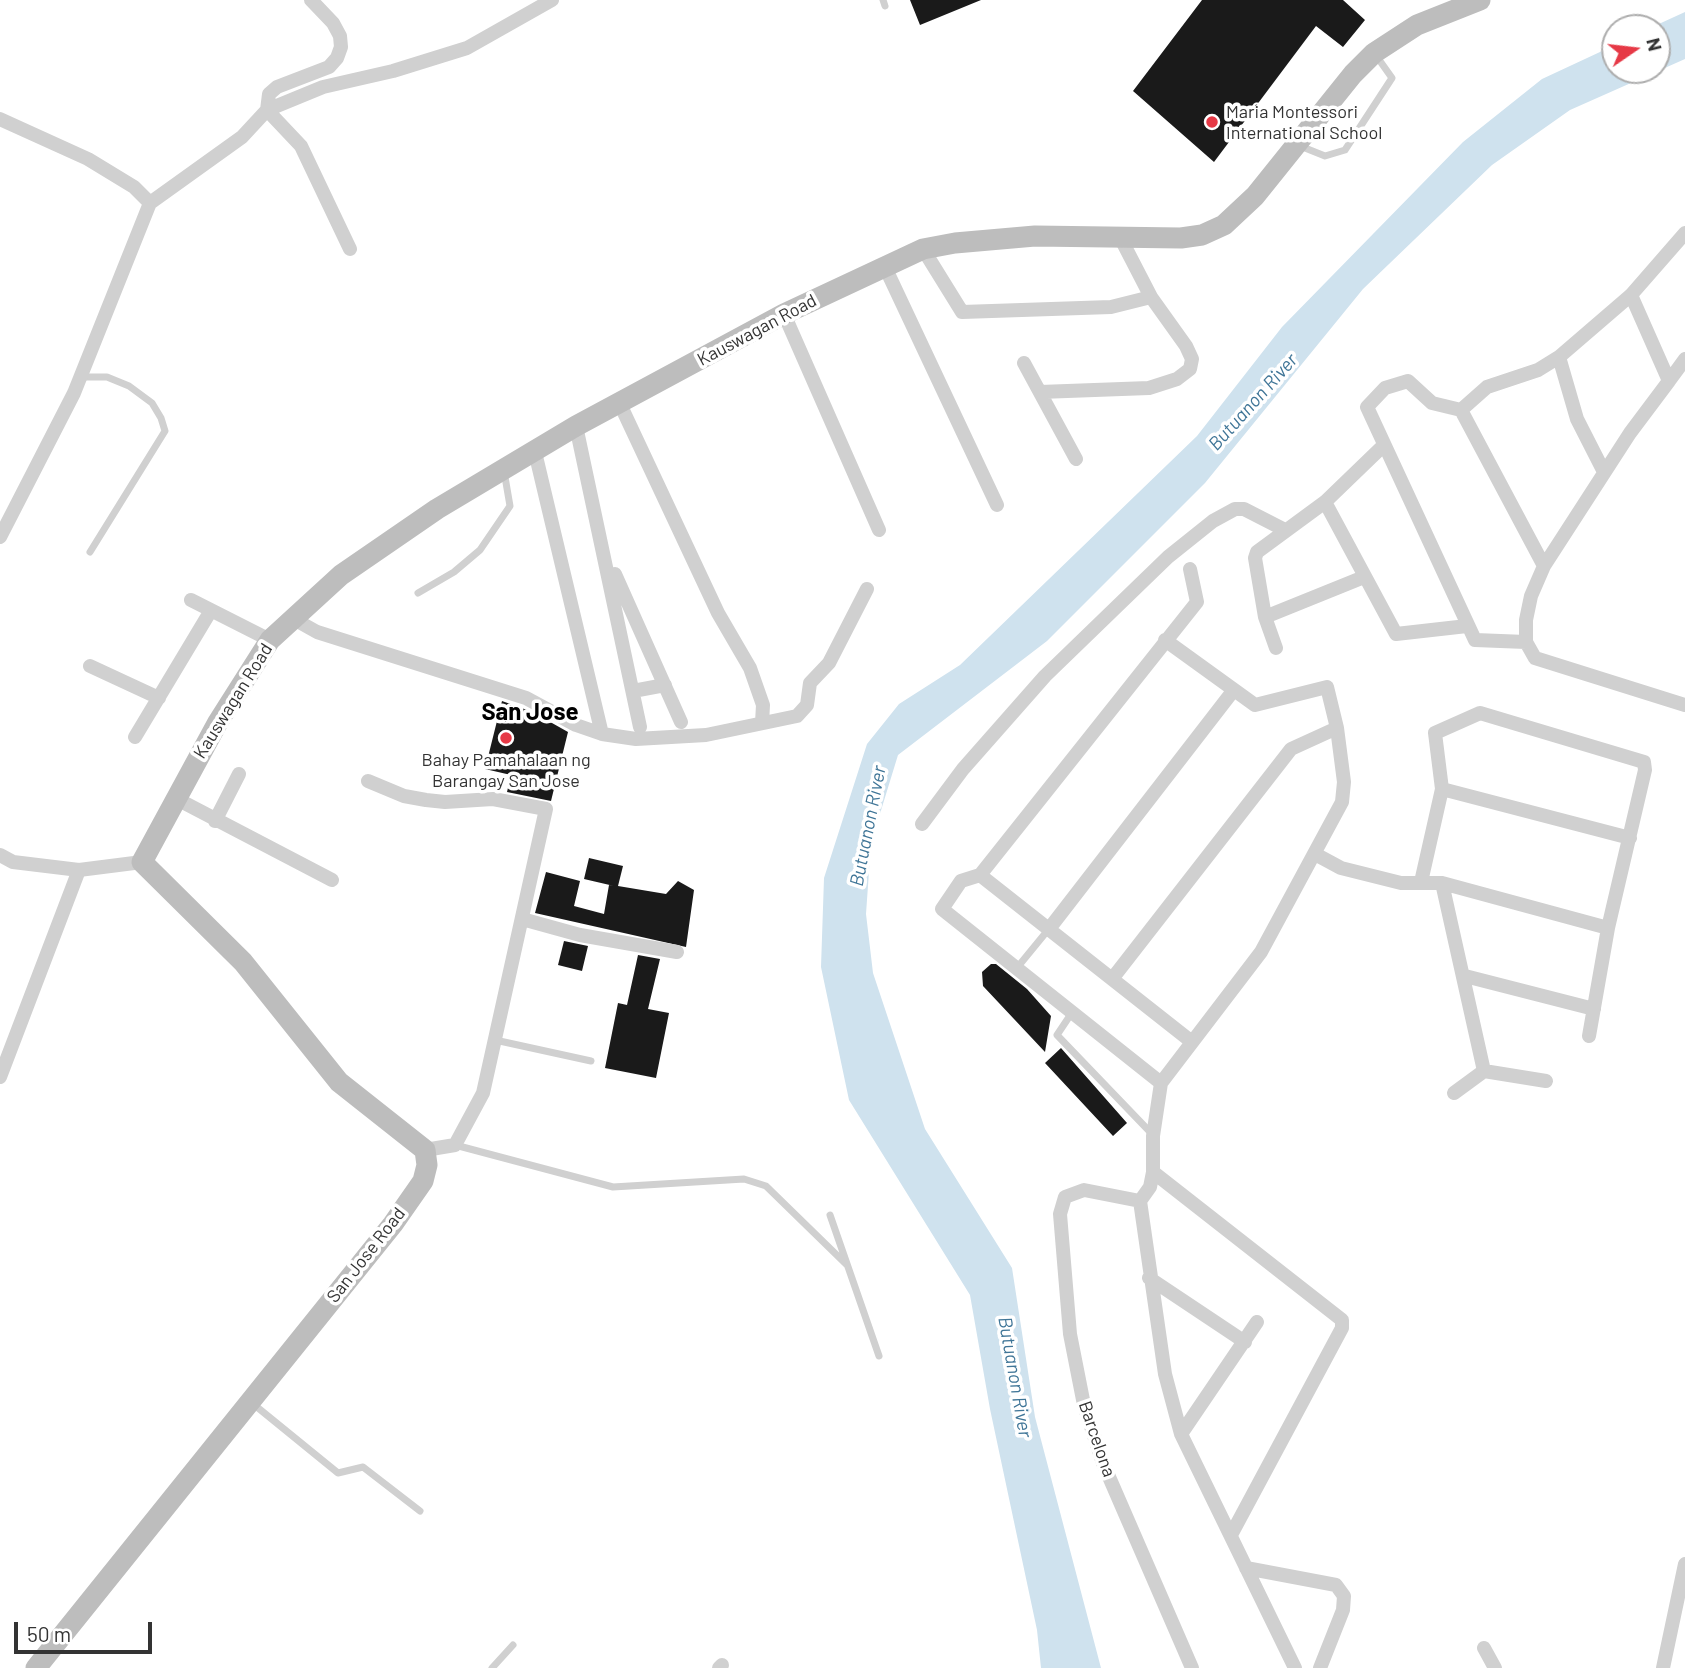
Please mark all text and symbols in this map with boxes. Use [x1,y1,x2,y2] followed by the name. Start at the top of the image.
[1601,14,1671,84] north arrow
[1642,35,1668,53] text: N
[1226,101,1382,144] place label: Maria Montessori International School
[1204,114,1220,130] marker: Maria Montessori International School
[694,290,820,370] street label: Kauswagan Road
[1204,349,1302,455] water label: Butuanon River
[189,639,277,763] street label: Kauswagan Road
[481,698,579,726] district label: San Jose
[498,730,514,746] marker: Bahay Pamahalaan ng Barangay San Jose
[421,749,591,792] place label: Bahay Pamahalaan ng Barangay San Jose
[845,764,891,888] water label: Butuanon River
[322,1203,410,1307] street label: San Jose Road
[993,1315,1037,1439] water label: Butuanon River
[1074,1398,1120,1480] street label: Barcelona
[18,1608,156,1652] scale bar
[27,1621,71,1646] text: 50 m

